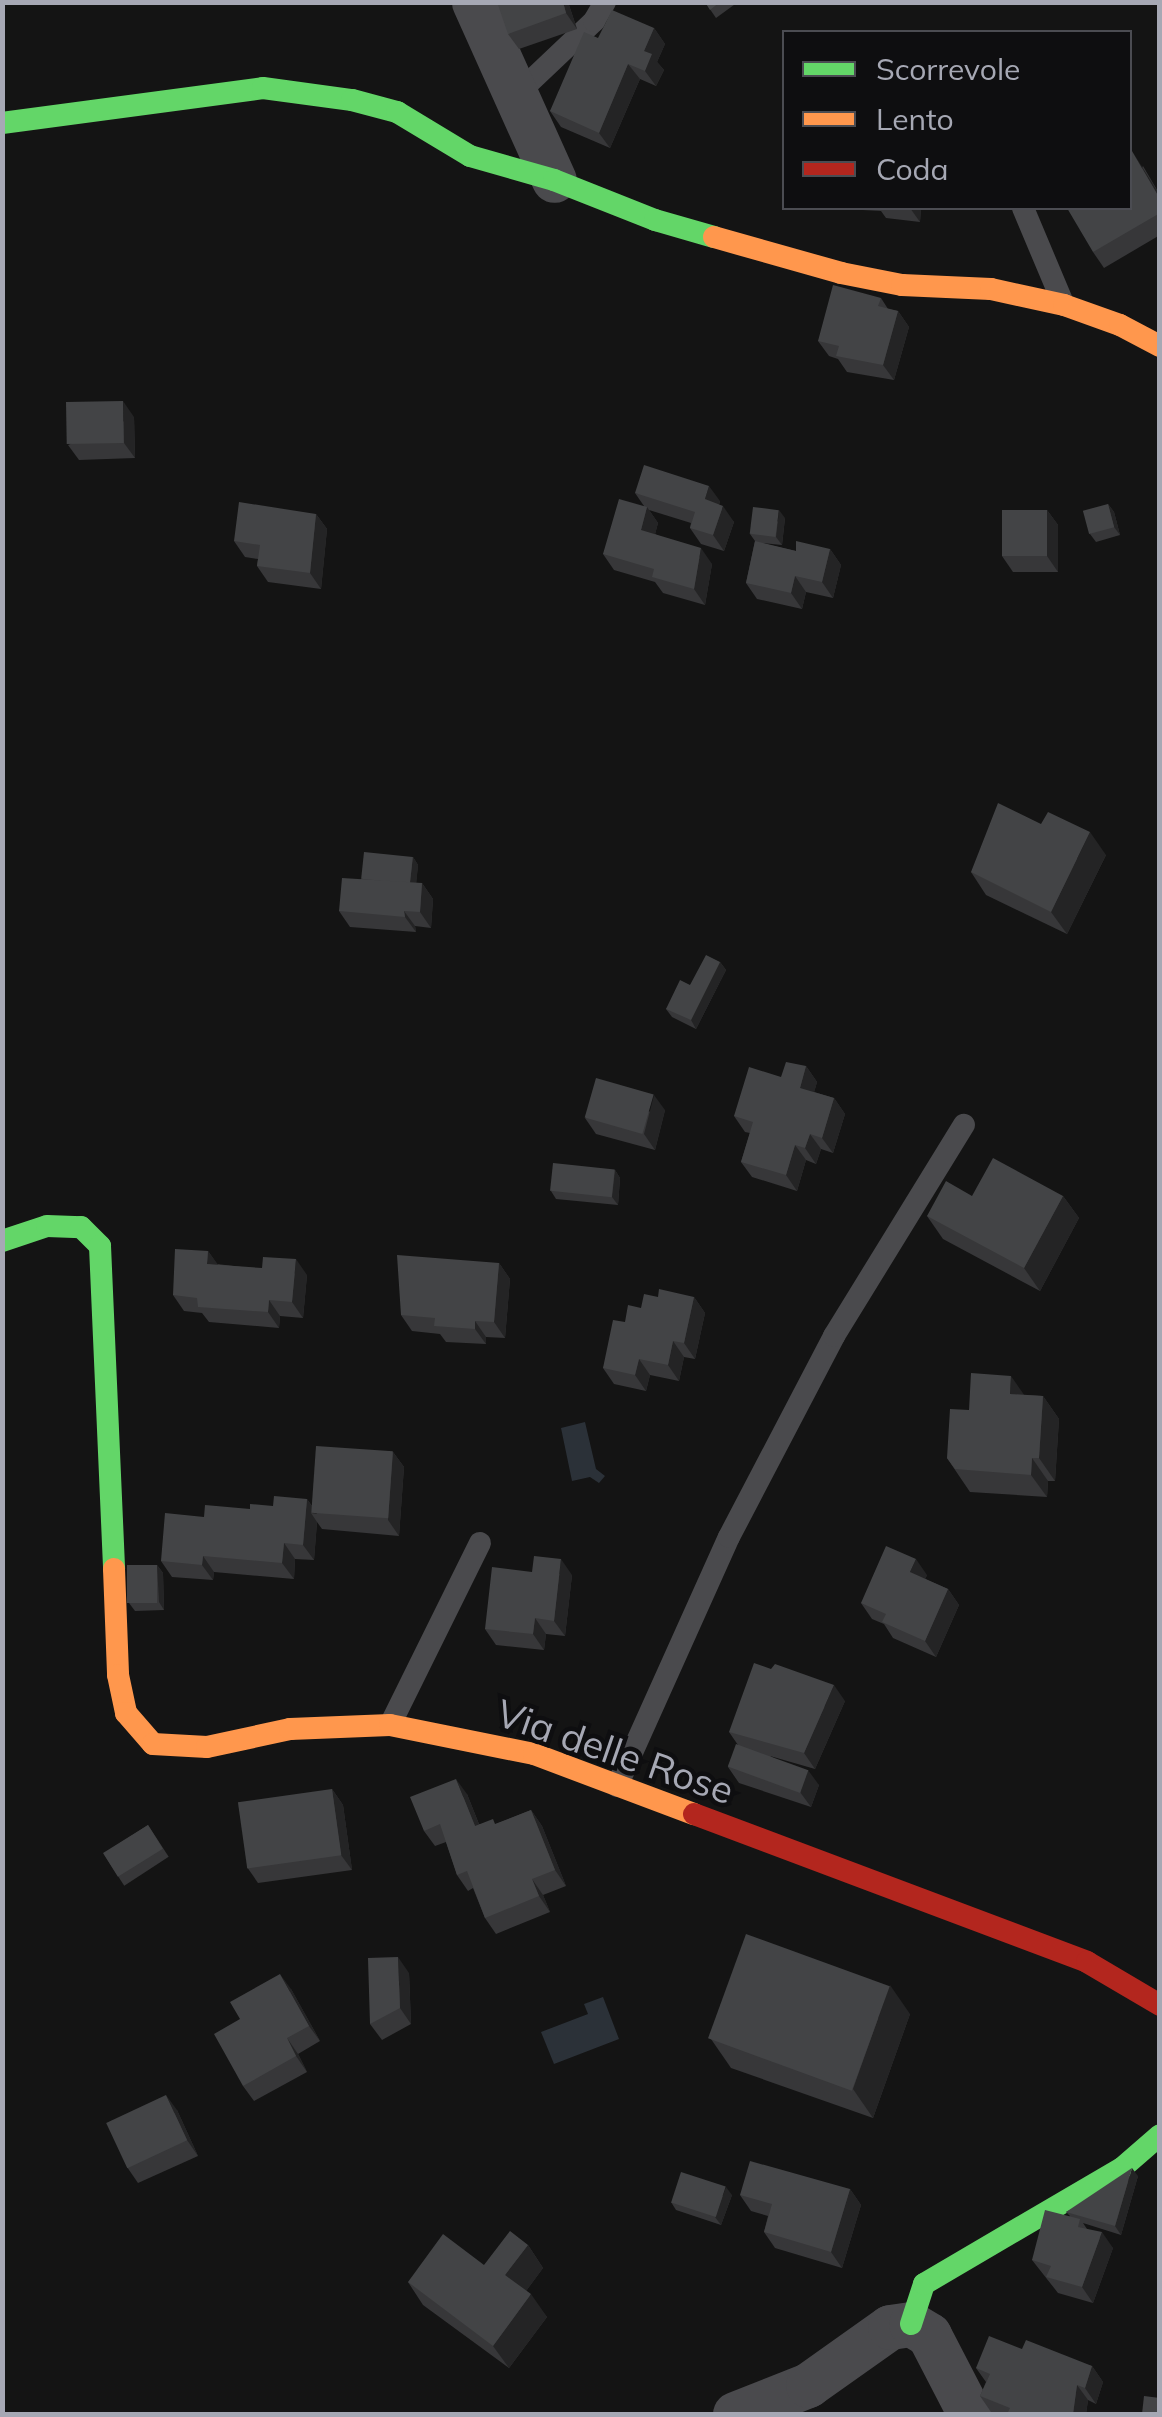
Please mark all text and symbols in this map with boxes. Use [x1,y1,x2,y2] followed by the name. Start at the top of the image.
[782,30,1132,210] legend
[876,50,1020,88] text: Scorrevole
[876,100,954,138] text: Lento
[876,150,949,188] text: Coda
[491,1690,739,1814] street label: Via delle Rose

